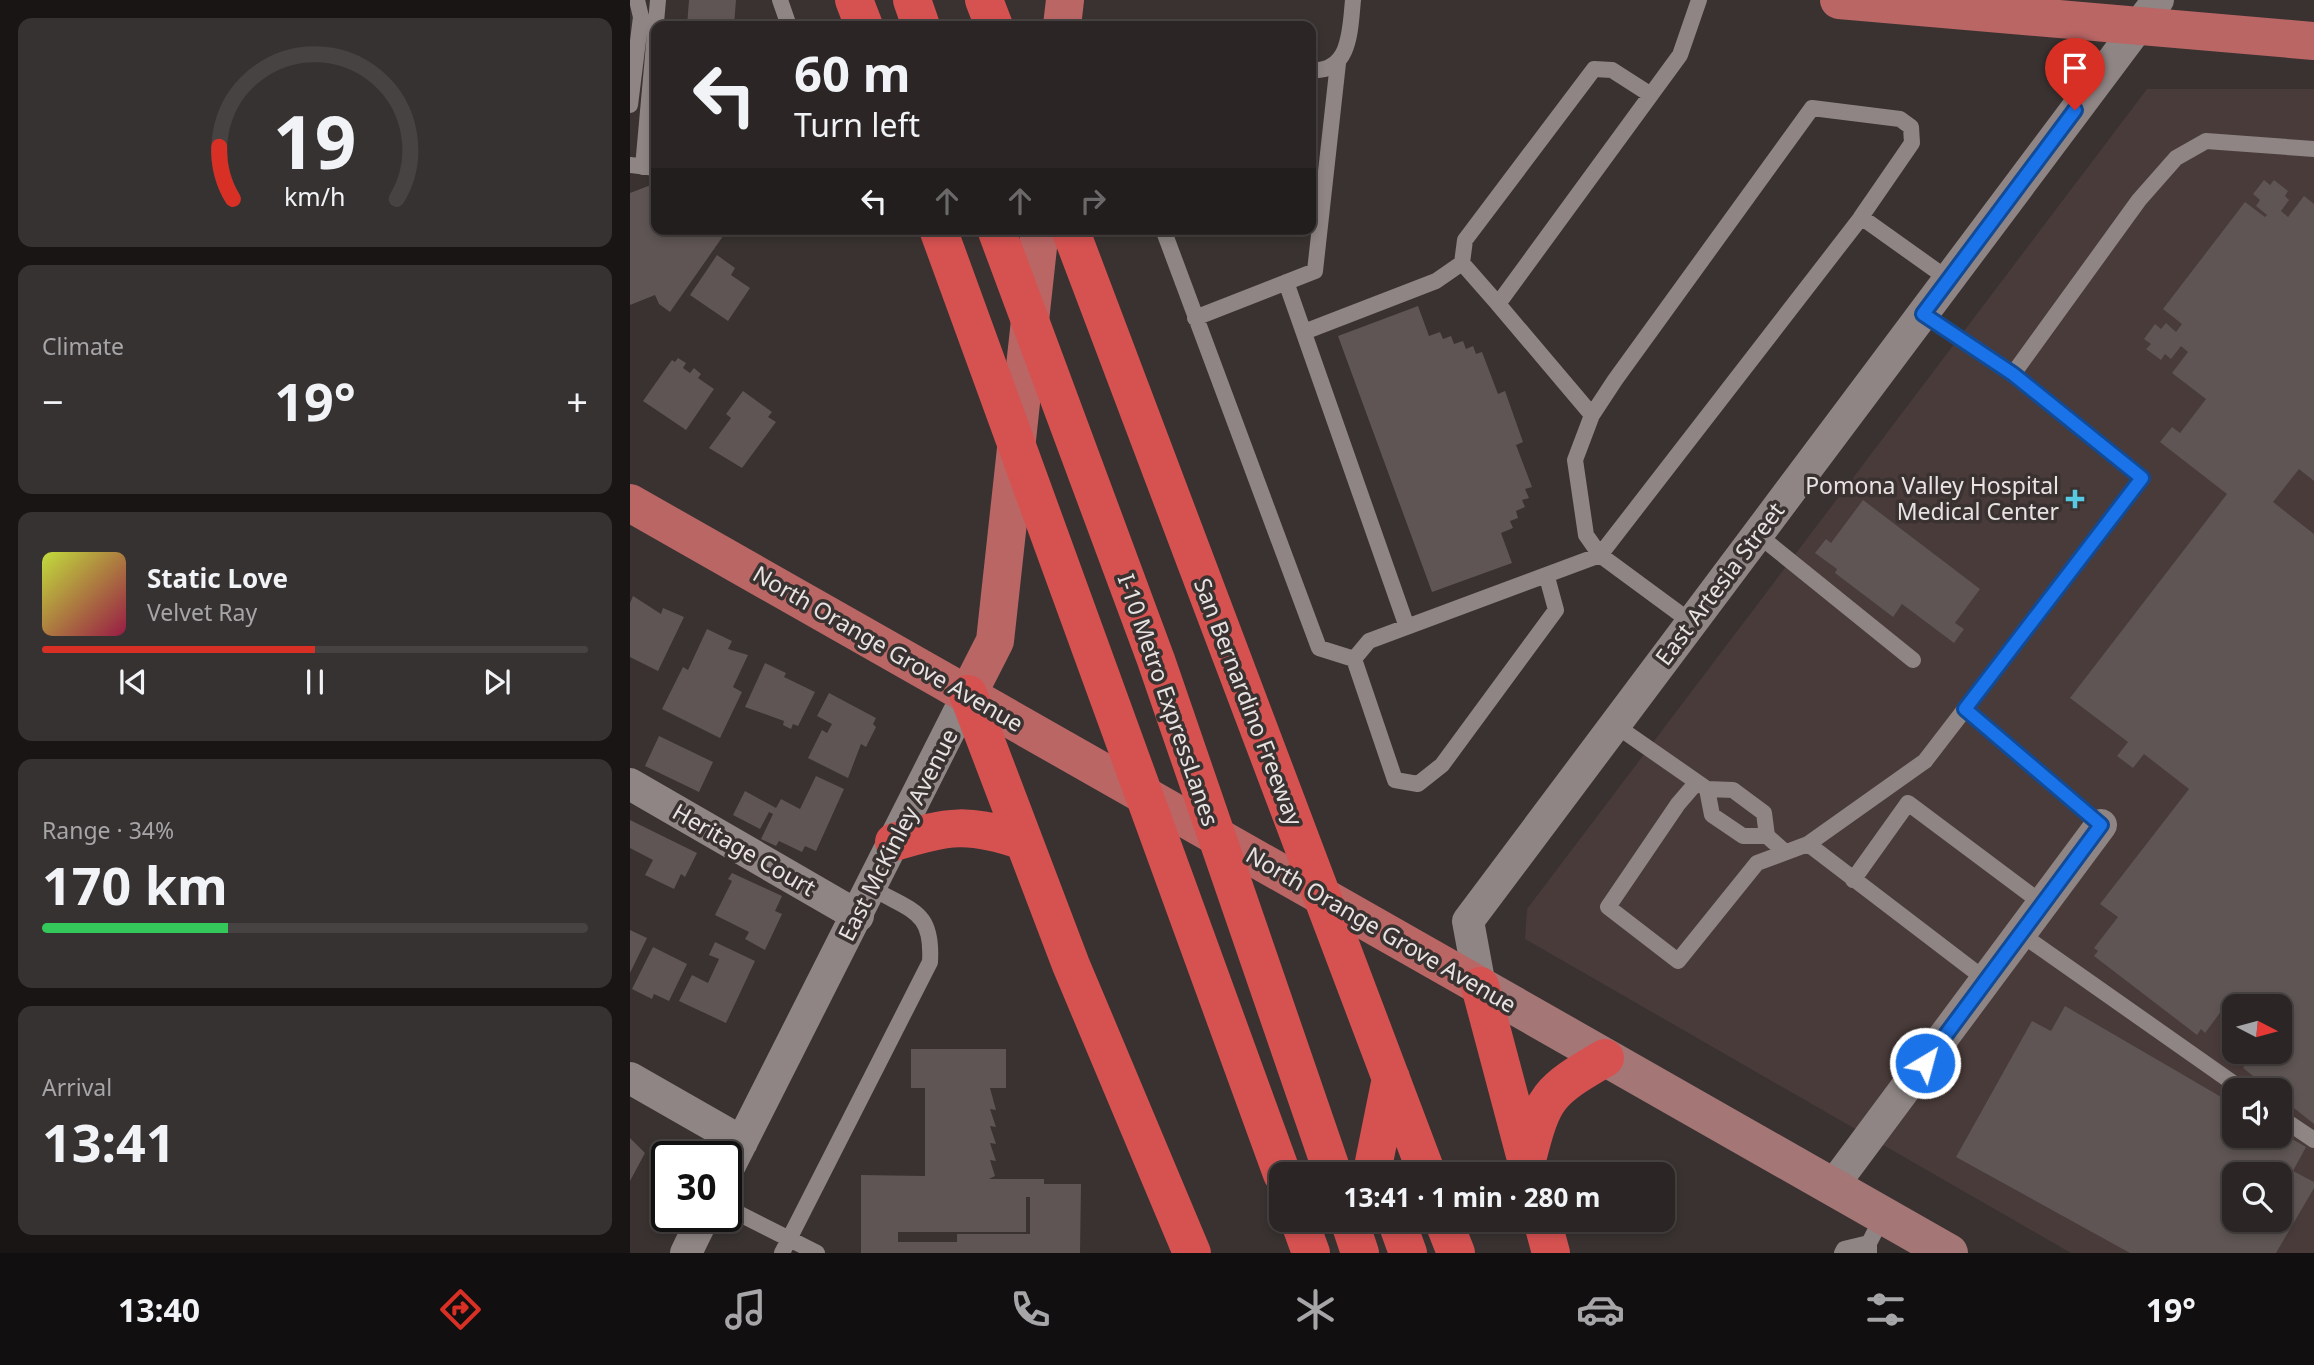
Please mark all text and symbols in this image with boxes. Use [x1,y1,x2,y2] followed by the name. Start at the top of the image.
[2045,38,2105,110] pin
[794,40,911,106] text: 60 m
[679,49,770,140] icon: left
[2056,49,2094,87] icon: arrive
[273,91,357,190] text: 19
[794,103,920,146] text: Turn left
[284,178,346,212] text: km/h
[855,182,893,220] icon: left
[928,182,966,220] icon: ahead
[1001,182,1039,220] icon: ahead
[1074,182,1112,220] icon: right
[42,330,124,362] text: Climate
[274,365,356,436] text: 19°
[42,375,64,427] text: −
[566,375,588,427] text: +
[1805,469,2060,527] place label: Pomona Valley Hospital Medical Center
[2065,489,2085,509] marker: Pomona Valley Hospital Medical Center
[1647,495,1791,671] street label: East Artesia Street
[747,557,1030,739] street label: North Orange Grove Avenue
[147,560,288,596] text: Static Love
[1111,569,1227,830] street label: I-10 Metro ExpressLanes
[1187,573,1311,830] street label: San Bernardino Freeway
[147,596,257,628] text: Velvet Ray
[114,663,152,701] icon: previous
[296,663,334,701] icon: pause
[478,663,516,701] icon: next
[830,723,965,946] street label: East McKinley Avenue
[667,795,822,903] street label: Heritage Court
[42,814,174,846] text: Range · 34%
[1240,838,1523,1020] street label: North Orange Grove Avenue
[42,849,228,920] text: 170 km
[2222,994,2292,1064] north arrow
[2222,994,2292,1232] map controls
[1888,1026,1962,1100] position arrow
[42,1071,112,1103] text: Arrival
[2222,1078,2292,1148] button: sound
[42,1106,176,1177] text: 13:41
[651,1141,742,1232] speed limit sign: 30
[2222,1162,2292,1232] button: search
[1344,1179,1600,1215] text: 13:41 · 1 min · 280 m
[436,1285,485,1334] icon: directions
[721,1285,770,1334] icon: music
[1006,1285,1055,1334] icon: phone
[1291,1285,1340,1334] icon: climate
[1576,1285,1625,1334] icon: car
[1861,1285,1910,1334] icon: filters
[118,1288,200,1331] text: 13:40
[2146,1288,2196,1331] text: 19°

